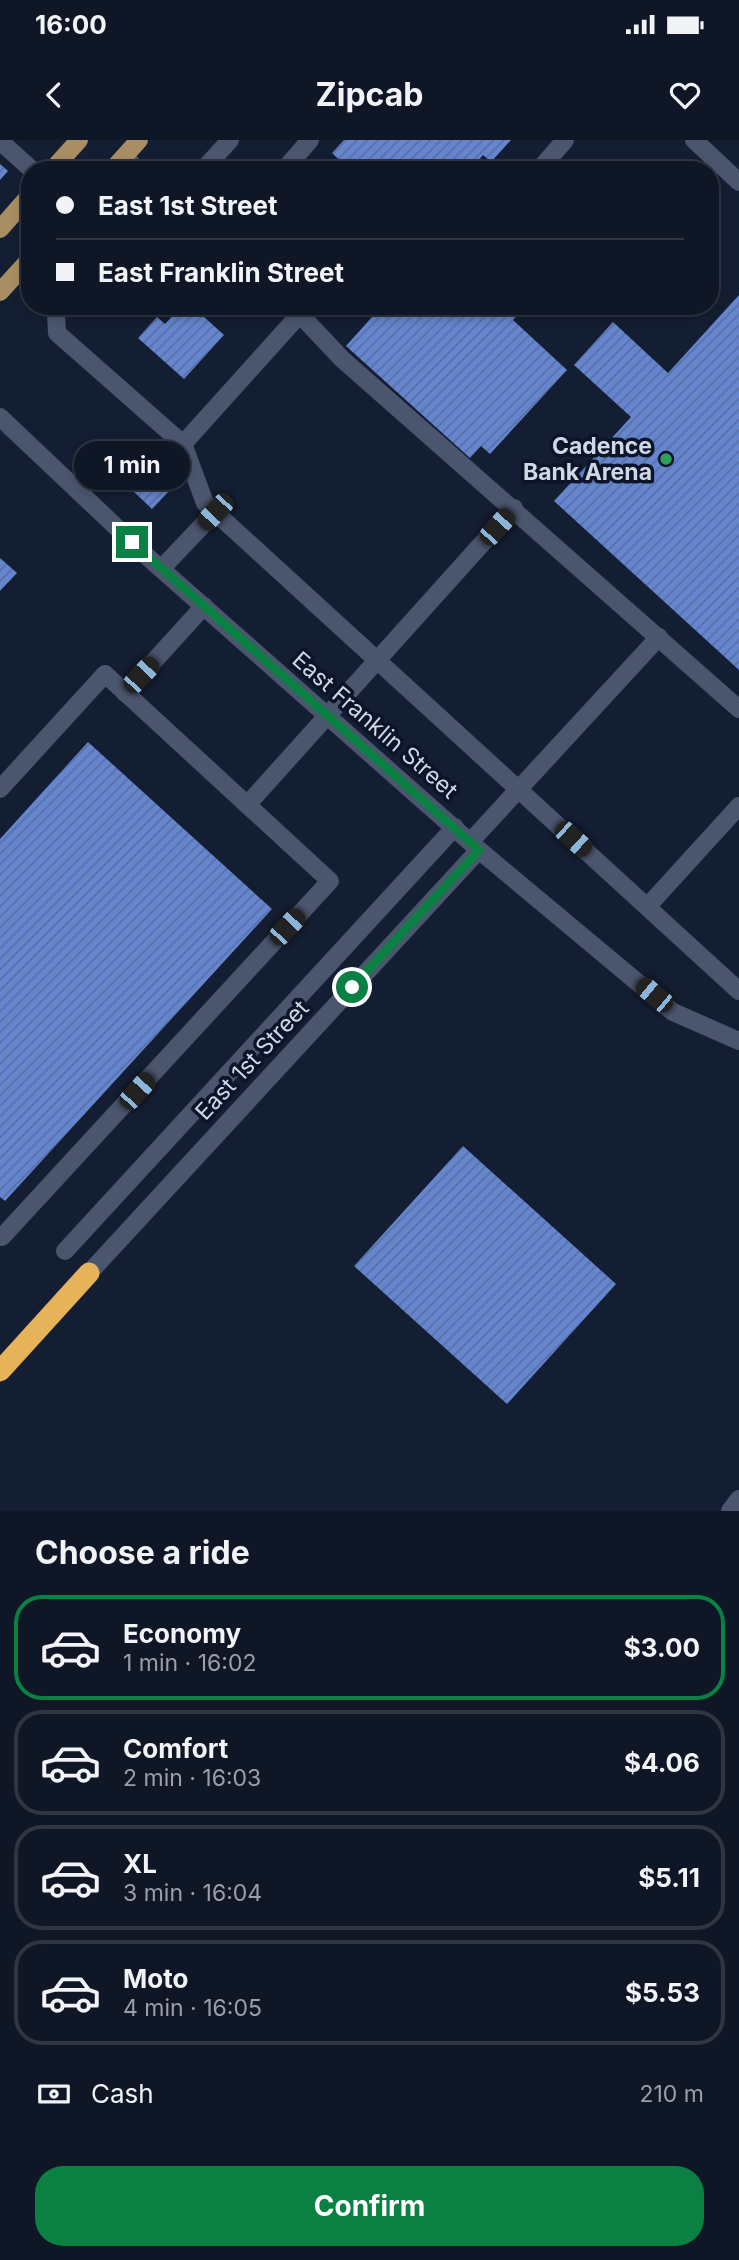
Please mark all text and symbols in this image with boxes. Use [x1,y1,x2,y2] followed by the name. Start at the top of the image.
[35,9,107,40] text: 16:00
[316,75,423,114] text: Zipcab
[35,76,73,114] icon: back
[666,76,704,114] icon: heart
[98,190,278,221] text: East 1st Street
[98,257,344,288] text: East Franklin Street
[523,432,652,486] place label: Cadence Bank Arena
[74,440,190,490] callout: 1 min
[104,451,160,479] text: 1 min
[658,451,674,467] marker: Cadence Bank Arena
[193,489,238,535] car
[476,504,519,550] car
[116,526,148,558] route end
[287,646,464,805] street label: East Franklin Street
[119,652,164,698] car
[551,817,596,861] car
[265,904,310,950] car
[336,971,368,1003] route start
[632,973,677,1017] car
[189,994,315,1126] street label: East 1st Street
[116,1068,159,1114] car
[35,1533,250,1572] text: Choose a ride
[39,1616,102,1679] icon: car
[123,1618,241,1649] text: Economy
[624,1632,700,1663] text: $3.00
[123,1649,256,1677] text: 1 min · 16:02
[39,1731,102,1794] icon: car
[123,1733,228,1764] text: Comfort
[624,1747,700,1778] text: $4.06
[123,1764,261,1792] text: 2 min · 16:03
[39,1846,102,1909] icon: car
[123,1848,157,1879] text: XL
[638,1862,700,1893] text: $5.11
[123,1879,262,1907] text: 3 min · 16:04
[39,1961,102,2024] icon: car
[123,1963,188,1994] text: Moto
[625,1977,700,2008] text: $5.53
[123,1994,262,2022] text: 4 min · 16:05
[35,2075,73,2113] icon: cash
[91,2078,154,2109] text: Cash
[639,2080,704,2108] text: 210 m
[35,2166,704,2246] button: Confirm

